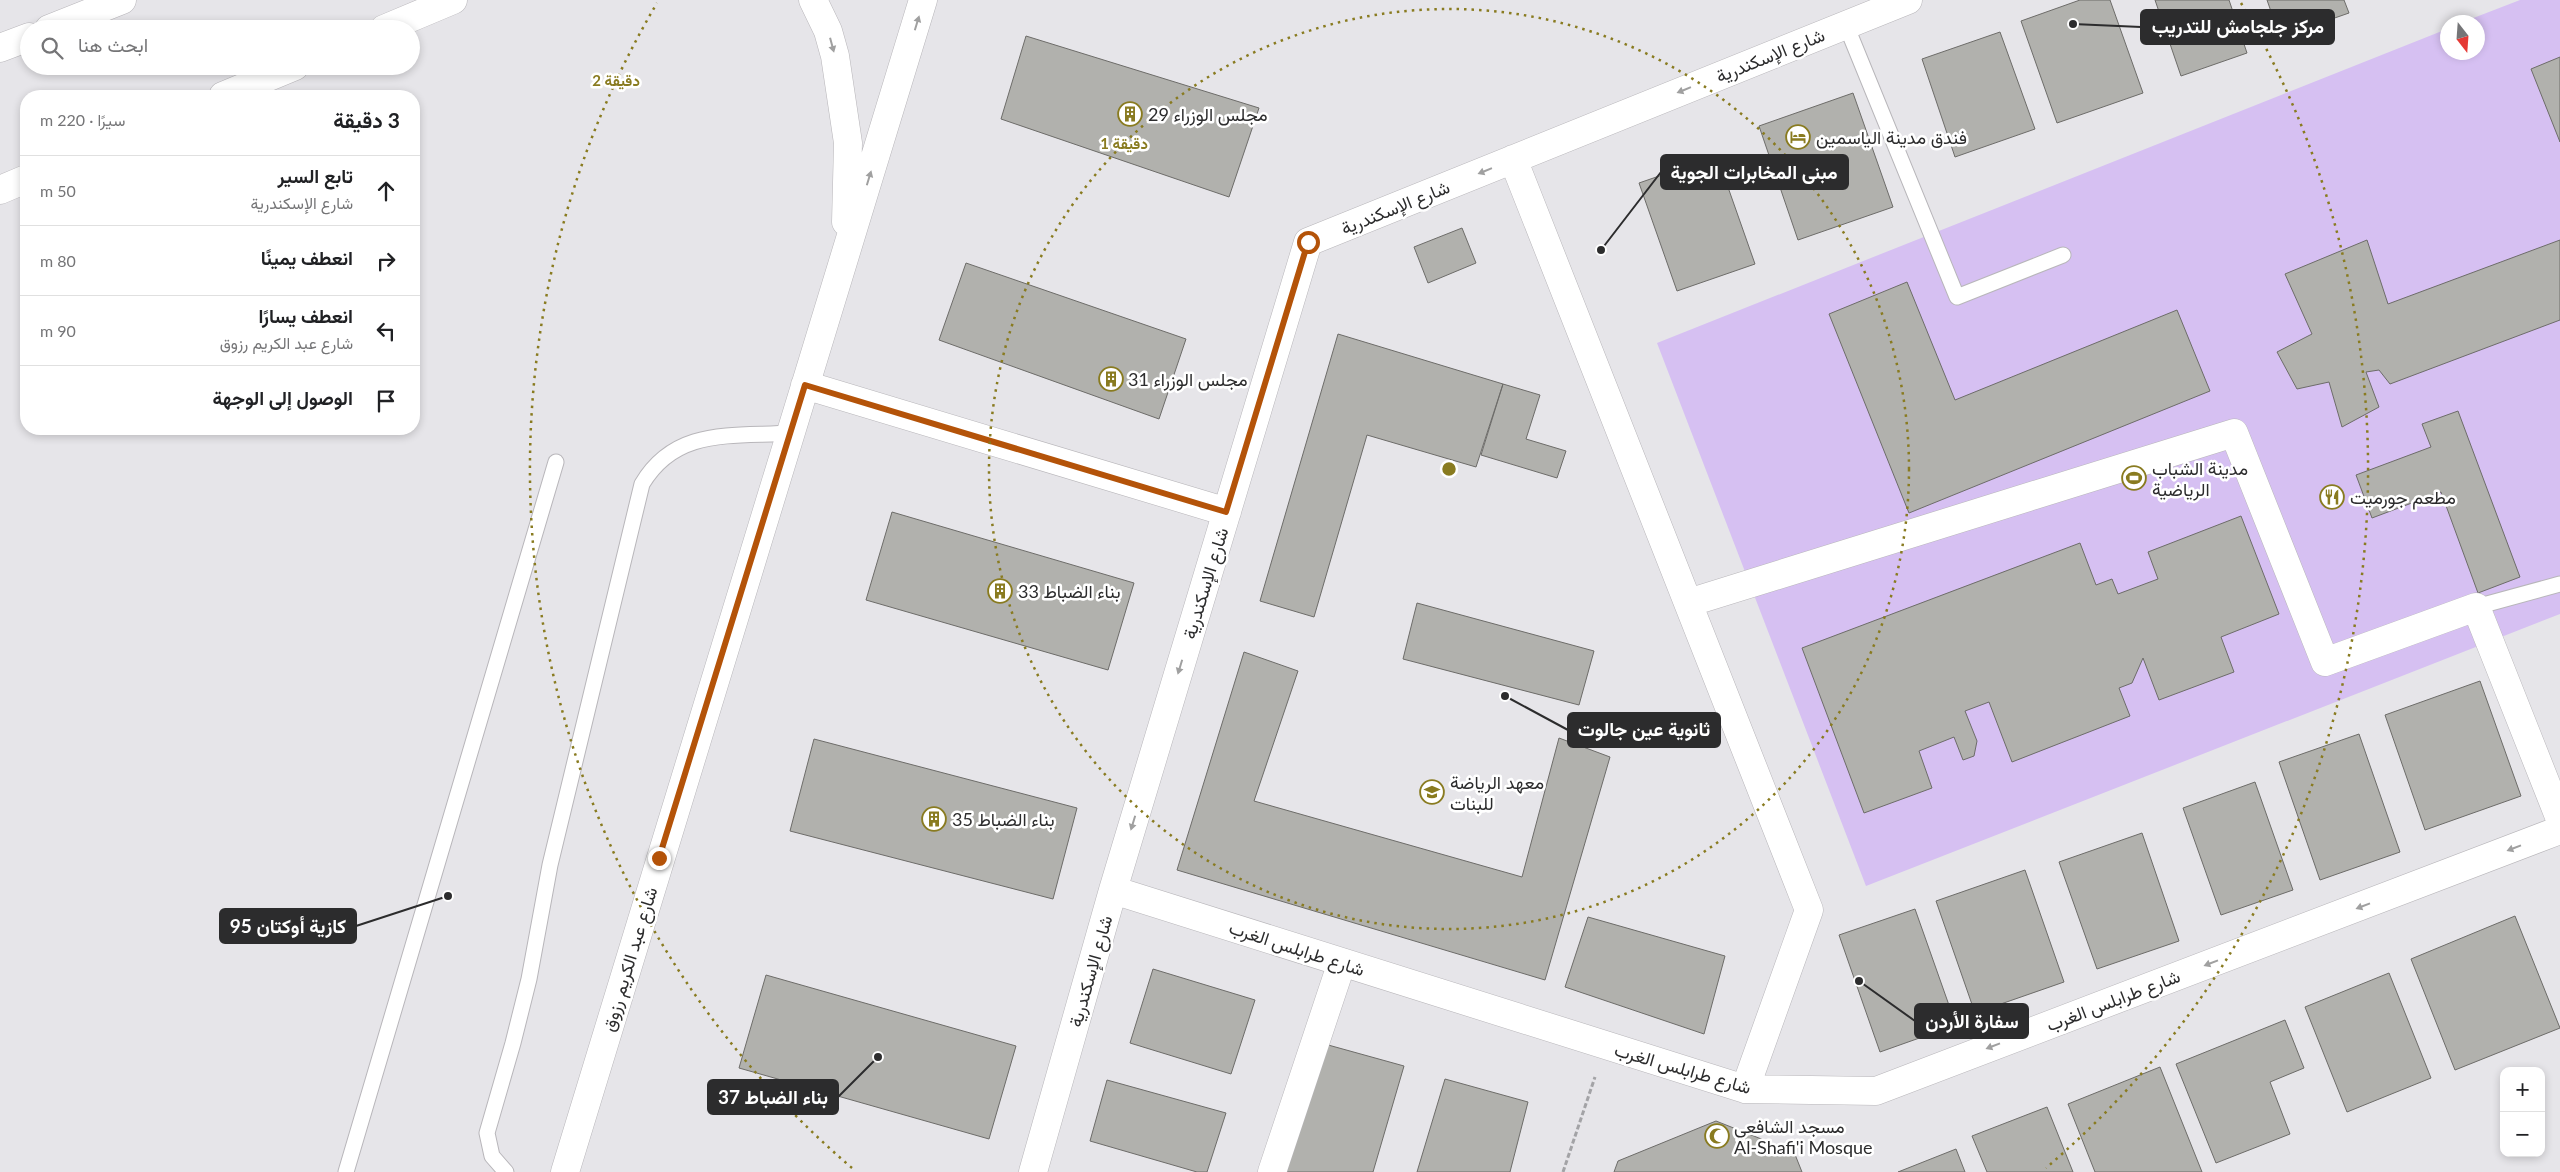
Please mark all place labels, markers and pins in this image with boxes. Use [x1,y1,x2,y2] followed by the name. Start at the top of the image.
[2141,10,2334,44] callout: مركز جلجامش للتدريب
[1117,101,1143,127] building icon: مجلس الوزراء 29
[1148,103,1268,126] place label: مجلس الوزراء 29
[1785,124,1811,150] hotel icon: فندق مدينة الياسمين
[1816,126,1967,149] place label: فندق مدينة الياسمين
[1661,155,1848,189] callout: مبنى المخابرات الجوية
[1098,366,1124,392] building icon: مجلس الوزراء 31
[1128,368,1248,391] place label: مجلس الوزراء 31
[2152,457,2248,501] place label: مدينة الشباب الرياضية
[1440,460,1458,478] centre of rings
[2121,465,2147,491] sports icon: مدينة الشباب الرياضية
[2319,484,2345,510] restaurant icon: مطعم جورميت
[2350,486,2456,510] place label: مطعم جورميت
[987,578,1013,604] building icon: بناء الضباط 33
[1018,580,1121,602] place label: بناء الضباط 33
[1568,713,1720,747] callout: ثانوية عين جالوت
[1450,771,1544,814] place label: معهد الرياضة للبنات
[1419,779,1445,805] school or university icon: معهد الرياضة للبنات
[921,806,947,832] building icon: بناء الضباط 35
[952,808,1055,830] place label: بناء الضباط 35
[220,909,356,943] callout: كازية أوكتان 95
[1915,1004,2028,1038] callout: سفارة الأردن
[708,1080,838,1114] callout: بناء الضباط 37
[1734,1115,1873,1158] place label: مسجد الشافعي Al-Shafi'i Mosque
[1704,1123,1730,1149] mosque icon: مسجد الشافعي Al-Shafi'i Mosque

